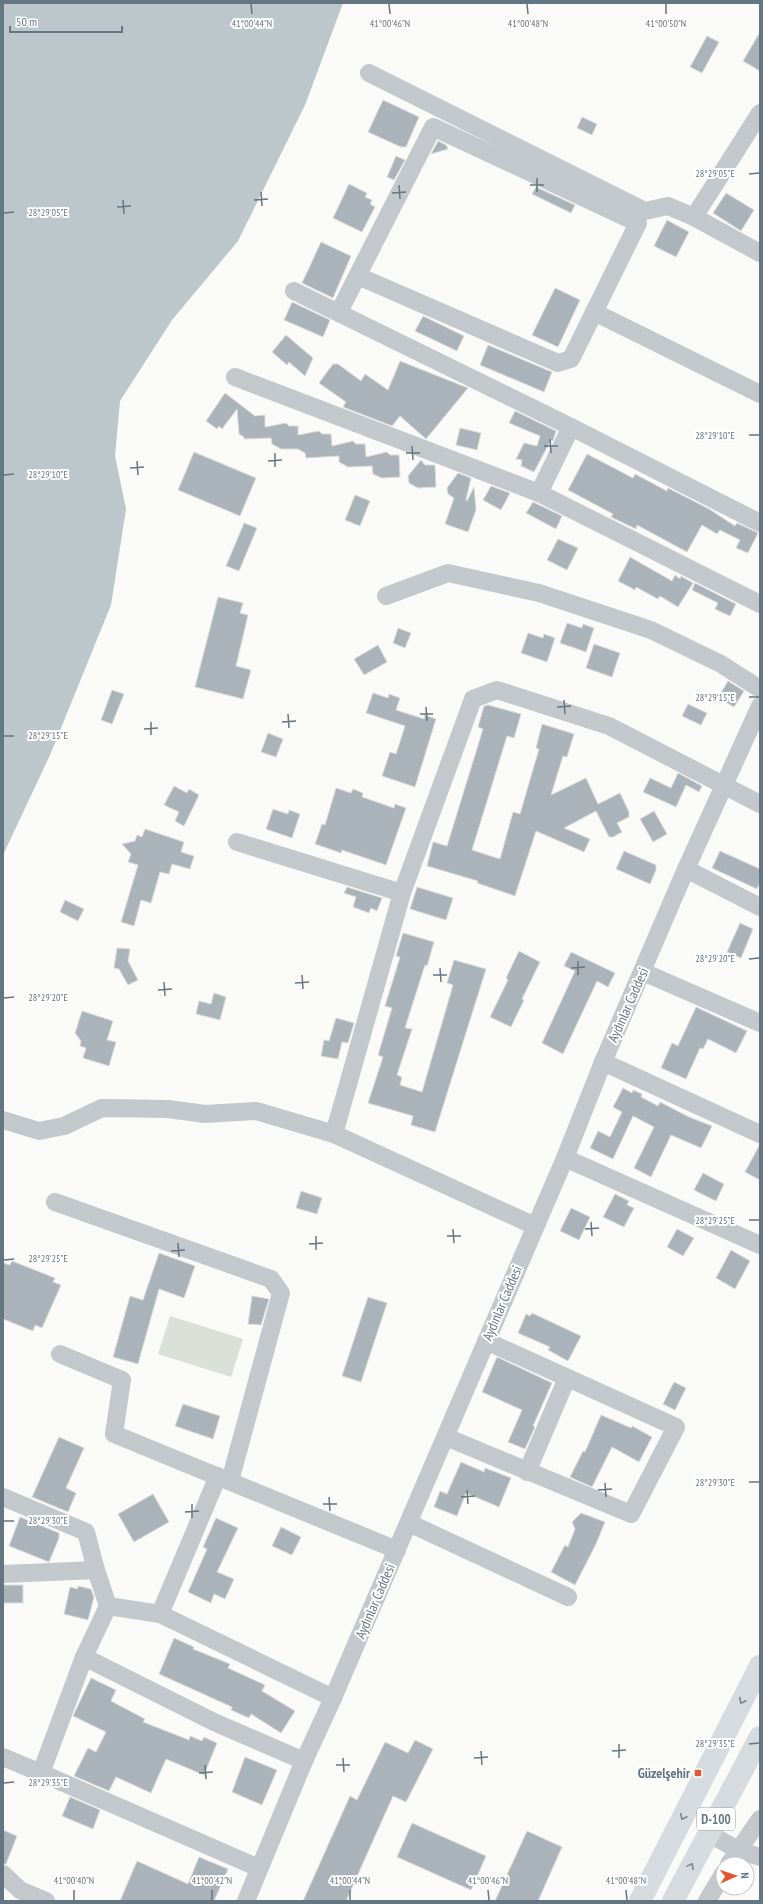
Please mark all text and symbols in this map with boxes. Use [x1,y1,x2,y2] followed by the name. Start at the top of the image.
[10,8,122,34] scale bar
[16,14,37,29] text: 50 m
[232,17,272,30] text: 41°00'44"N
[370,17,410,30] text: 41°00'46"N
[508,17,548,30] text: 41°00'48"N
[646,17,686,30] text: 41°00'50"N
[695,167,735,180] text: 28°29'05"E
[28,206,68,219] text: 28°29'05"E
[695,429,735,442] text: 28°29'10"E
[28,468,68,481] text: 28°29'10"E
[695,691,735,704] text: 28°29'15"E
[28,729,68,742] text: 28°29'15"E
[695,952,735,965] text: 28°29'20"E
[604,965,652,1045] street label: Aydınlar Caddesi
[28,991,68,1004] text: 28°29'20"E
[695,1214,735,1227] text: 28°29'25"E
[28,1252,68,1265] text: 28°29'25"E
[478,1263,526,1343] street label: Aydınlar Caddesi
[695,1476,735,1489] text: 28°29'30"E
[28,1514,68,1527] text: 28°29'30"E
[351,1561,399,1641] street label: Aydınlar Caddesi
[739,1697,747,1704] one-way arrow
[695,1737,735,1750] text: 28°29'35"E
[638,1764,691,1782] place label: Güzelşehir
[693,1768,703,1778] marker: Güzelşehir
[28,1776,68,1789] text: 28°29'35"E
[697,1808,735,1830] road number: D-100
[680,1812,688,1820] one-way arrow
[715,1856,755,1896] north arrow
[686,1863,694,1871] one-way arrow
[738,1872,752,1879] text: N
[54,1874,94,1887] text: 41°00'40"N
[192,1874,232,1887] text: 41°00'42"N
[330,1874,370,1887] text: 41°00'44"N
[468,1874,508,1887] text: 41°00'46"N
[606,1874,646,1887] text: 41°00'48"N

